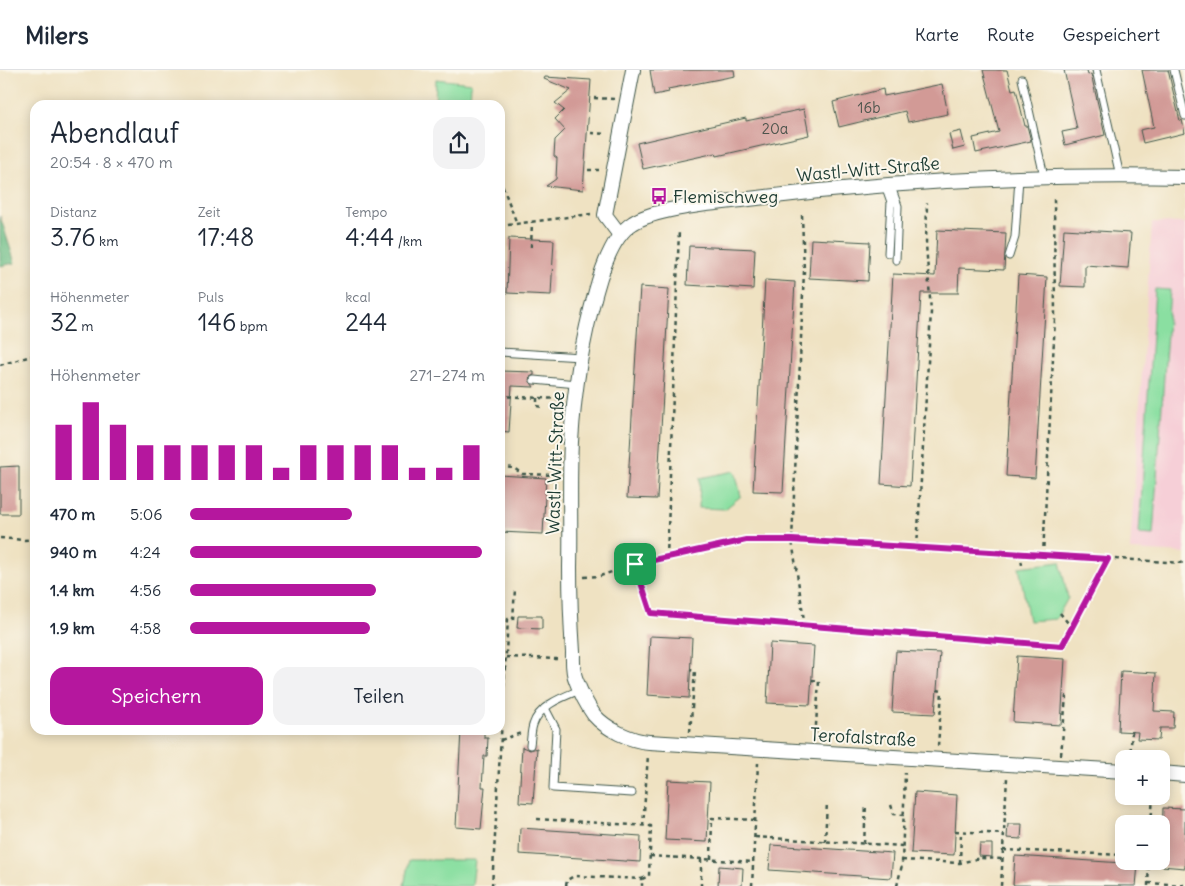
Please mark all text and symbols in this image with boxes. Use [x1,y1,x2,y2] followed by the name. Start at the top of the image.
[25,20,89,50] text: Milers
[915,23,959,46] text: Karte
[987,23,1034,46] text: Route
[1062,23,1160,46] text: Gespeichert
[858,98,880,117] house number: 16b
[50,115,179,151] text: Abendlauf
[433,117,485,169] button: share
[762,119,789,138] house number: 20a
[795,151,941,187] street label: Wastl-Witt-Straße
[50,152,173,172] text: 20:54 · 8 × 470 m
[673,185,778,208] place label: Flemischweg
[649,186,669,206] bus stop icon: Flemischweg
[50,203,97,221] text: Distanz
[198,203,221,221] text: Zeit
[345,203,387,221] text: Tempo
[50,221,96,253] text: 3.76
[198,221,254,253] text: 17:48
[345,221,394,253] text: 4:44
[96,232,118,250] text: km
[394,232,422,250] text: /km
[50,288,129,306] text: Höhenmeter
[198,288,224,306] text: Puls
[345,288,371,306] text: kcal
[50,306,78,338] text: 32
[198,306,236,338] text: 146
[345,306,388,338] text: 244
[78,317,94,335] text: m
[236,317,268,335] text: bpm
[50,365,141,385] text: Höhenmeter
[410,365,485,385] text: 271–274 m
[541,391,569,535] street label: Wastl-Witt-Straße
[50,504,95,524] text: 470 m
[130,504,163,524] text: 5:06
[50,542,97,562] text: 940 m
[130,542,161,562] text: 4:24
[614,543,656,585] pin
[621,550,649,578] icon: arrive
[50,580,95,600] text: 1.4 km
[130,580,161,600] text: 4:56
[50,618,95,638] text: 1.9 km
[130,618,161,638] text: 4:58
[50,667,263,725] button: Speichern
[273,667,485,725] button: Teilen
[809,723,917,751] street label: Terofalstraße
[1115,750,1170,870] map controls
[1115,750,1170,805] button: +
[1115,815,1170,870] button: −

